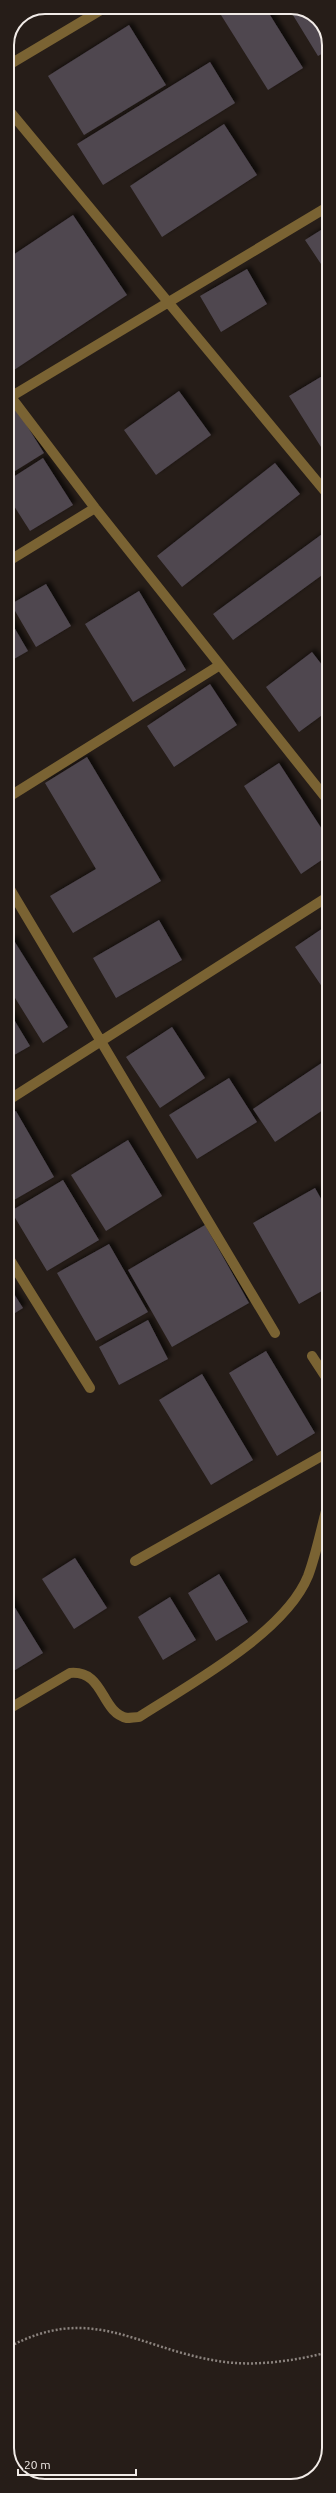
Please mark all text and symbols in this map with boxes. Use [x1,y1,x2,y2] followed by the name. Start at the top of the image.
[18,2451,136,2477] scale bar
[24,2458,51,2471] text: 20 m

